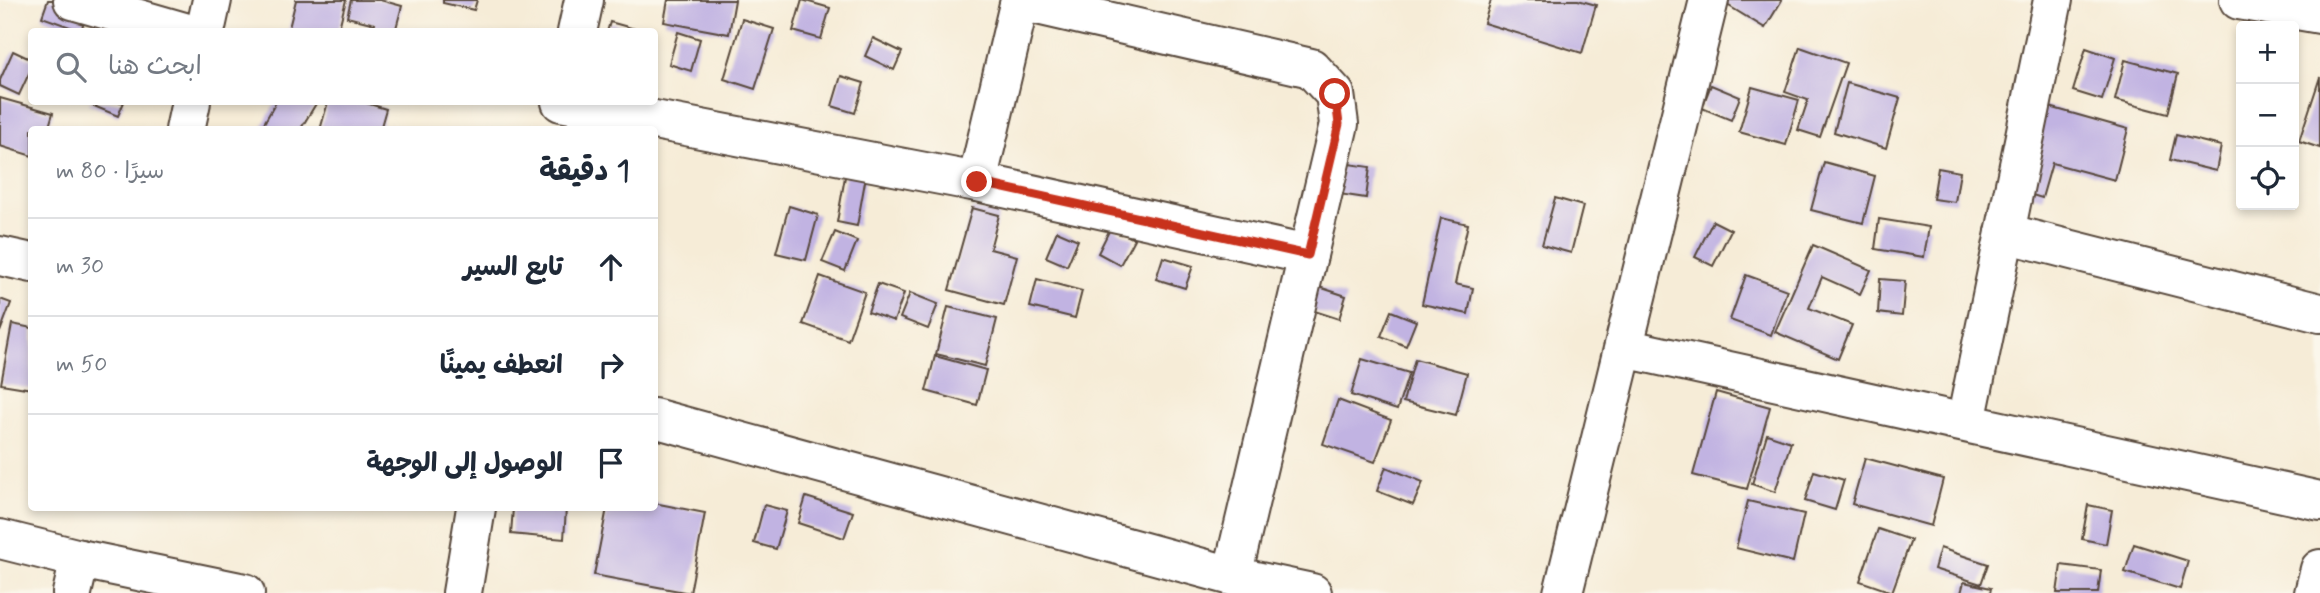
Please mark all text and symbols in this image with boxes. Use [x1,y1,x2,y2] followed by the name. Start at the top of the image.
[2236,21,2299,210] map controls
[2236,21,2299,84] button: +
[28,28,658,105] search box
[52,48,90,86] icon: search
[108,50,202,84] text: ابحث هنا
[1319,78,1350,109] route start
[2236,84,2299,147] button: −
[2236,147,2299,210] button: locate
[539,152,630,191] text: 1 دقيقة
[56,157,164,187] text: سيرًا · 80 m
[961,166,992,197] route end
[592,248,630,286] icon: ahead
[463,251,563,285] text: تابع السير
[56,252,104,282] text: 30 m
[592,346,630,384] icon: right
[440,349,563,383] text: انعطف يمينًا
[56,350,108,380] text: 50 m
[592,444,630,482] icon: arrive
[366,447,563,481] text: الوصول إلى الوجهة

